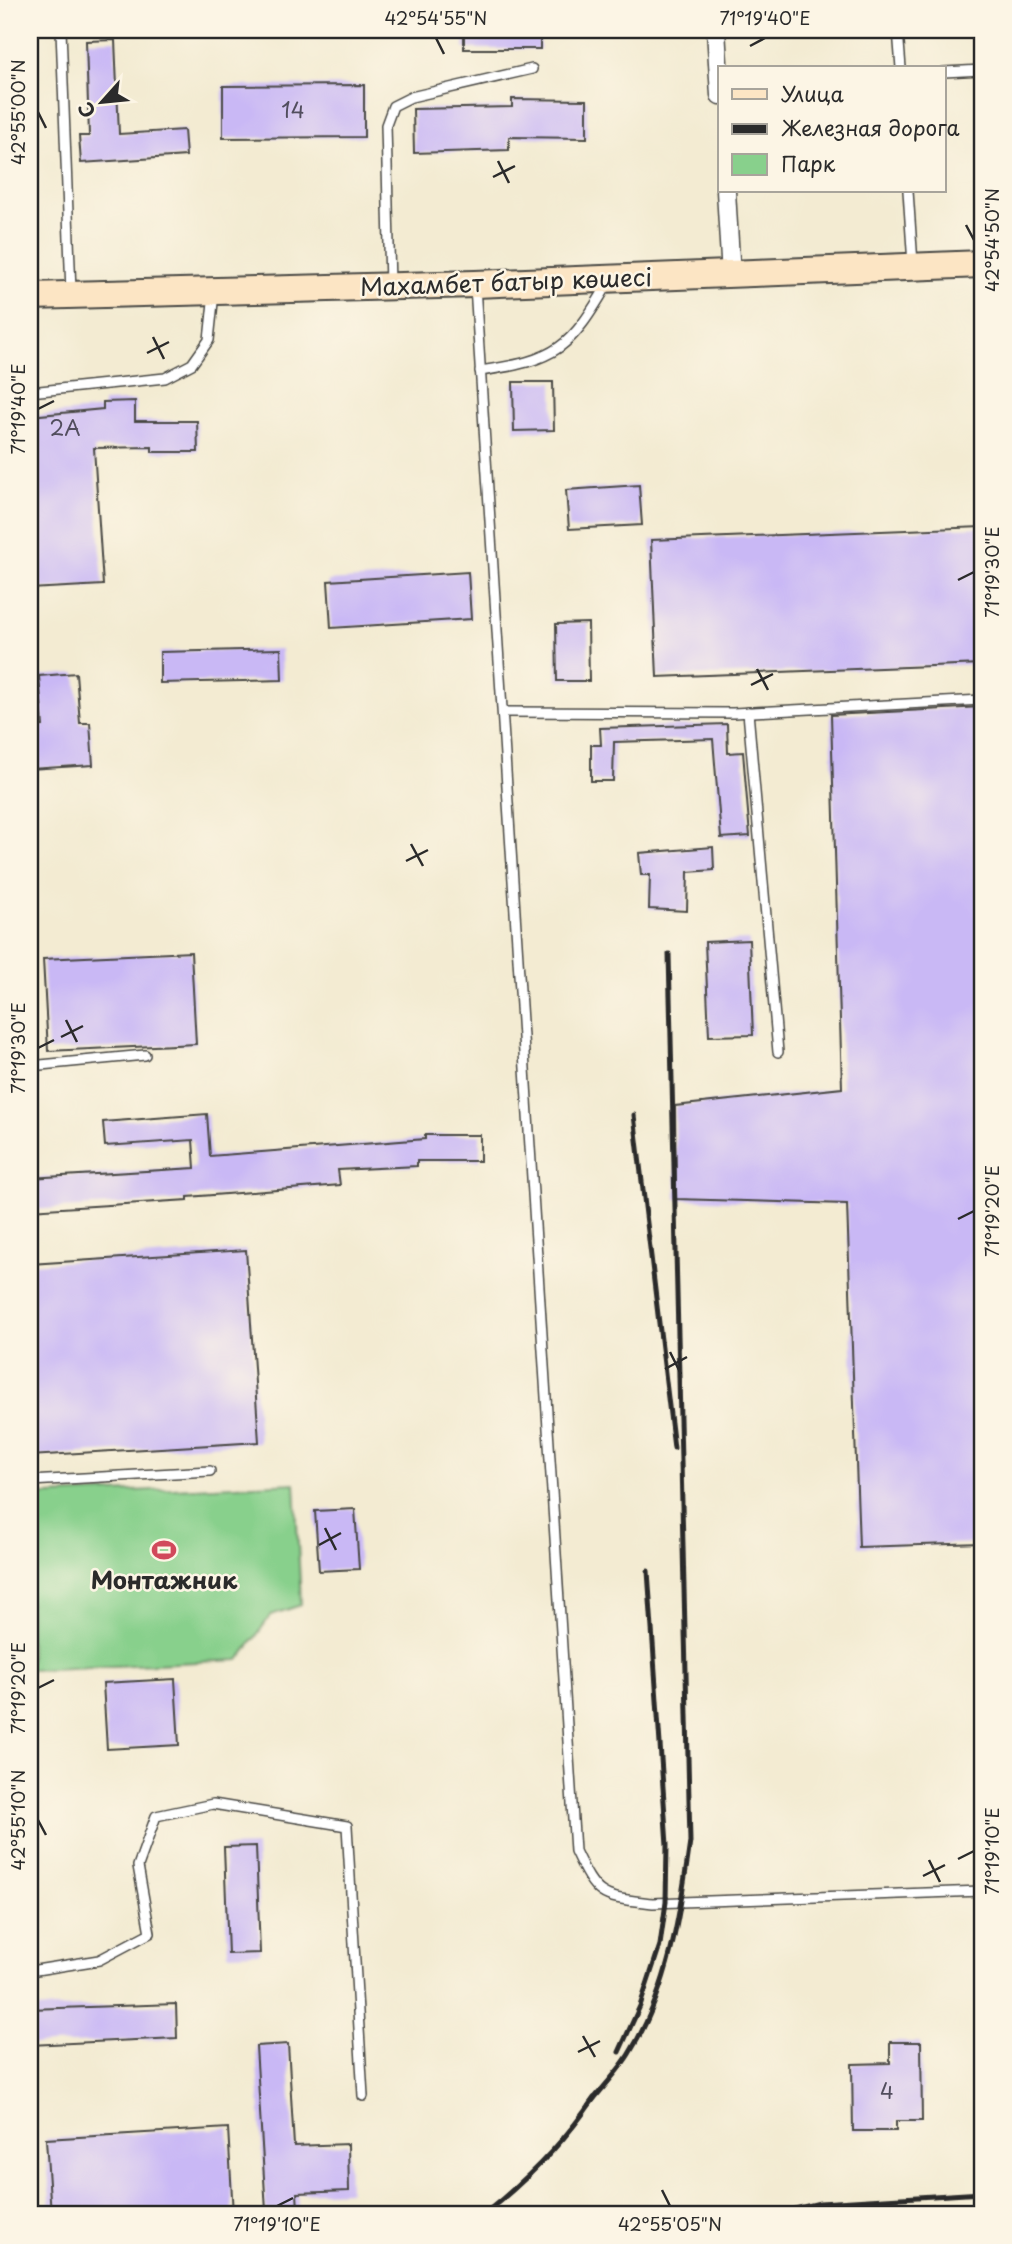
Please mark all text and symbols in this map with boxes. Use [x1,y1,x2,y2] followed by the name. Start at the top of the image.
[385,4,487,31] text: 42°54'55"N
[719,4,811,31] text: 71°19'40"E
[4,59,31,165] text: 42°55'00"N
[66,66,136,136] north arrow
[718,66,946,192] legend
[781,77,844,109] text: Улица
[281,93,305,125] house number: 14
[70,97,102,123] text: С
[781,111,959,143] text: Железная дорога
[781,147,836,179] text: Парк
[978,188,1005,292] text: 42°54'50"N
[359,258,653,304] street label: Махамбет батыр көшесі
[4,363,31,455] text: 71°19'40"E
[50,411,80,443] house number: 2А
[978,526,1005,618] text: 71°19'30"E
[4,1002,31,1094] text: 71°19'30"E
[978,1165,1005,1257] text: 71°19'20"E
[150,1536,178,1564] sports icon: Монтажник
[91,1561,238,1597] place label: Монтажник
[4,1642,31,1734] text: 71°19'20"E
[4,1770,31,1870] text: 42°55'10"N
[978,1807,1005,1895] text: 71°19'10"E
[880,2074,894,2106] house number: 4
[233,2210,321,2237] text: 71°19'10"E
[618,2210,722,2237] text: 42°55'05"N

